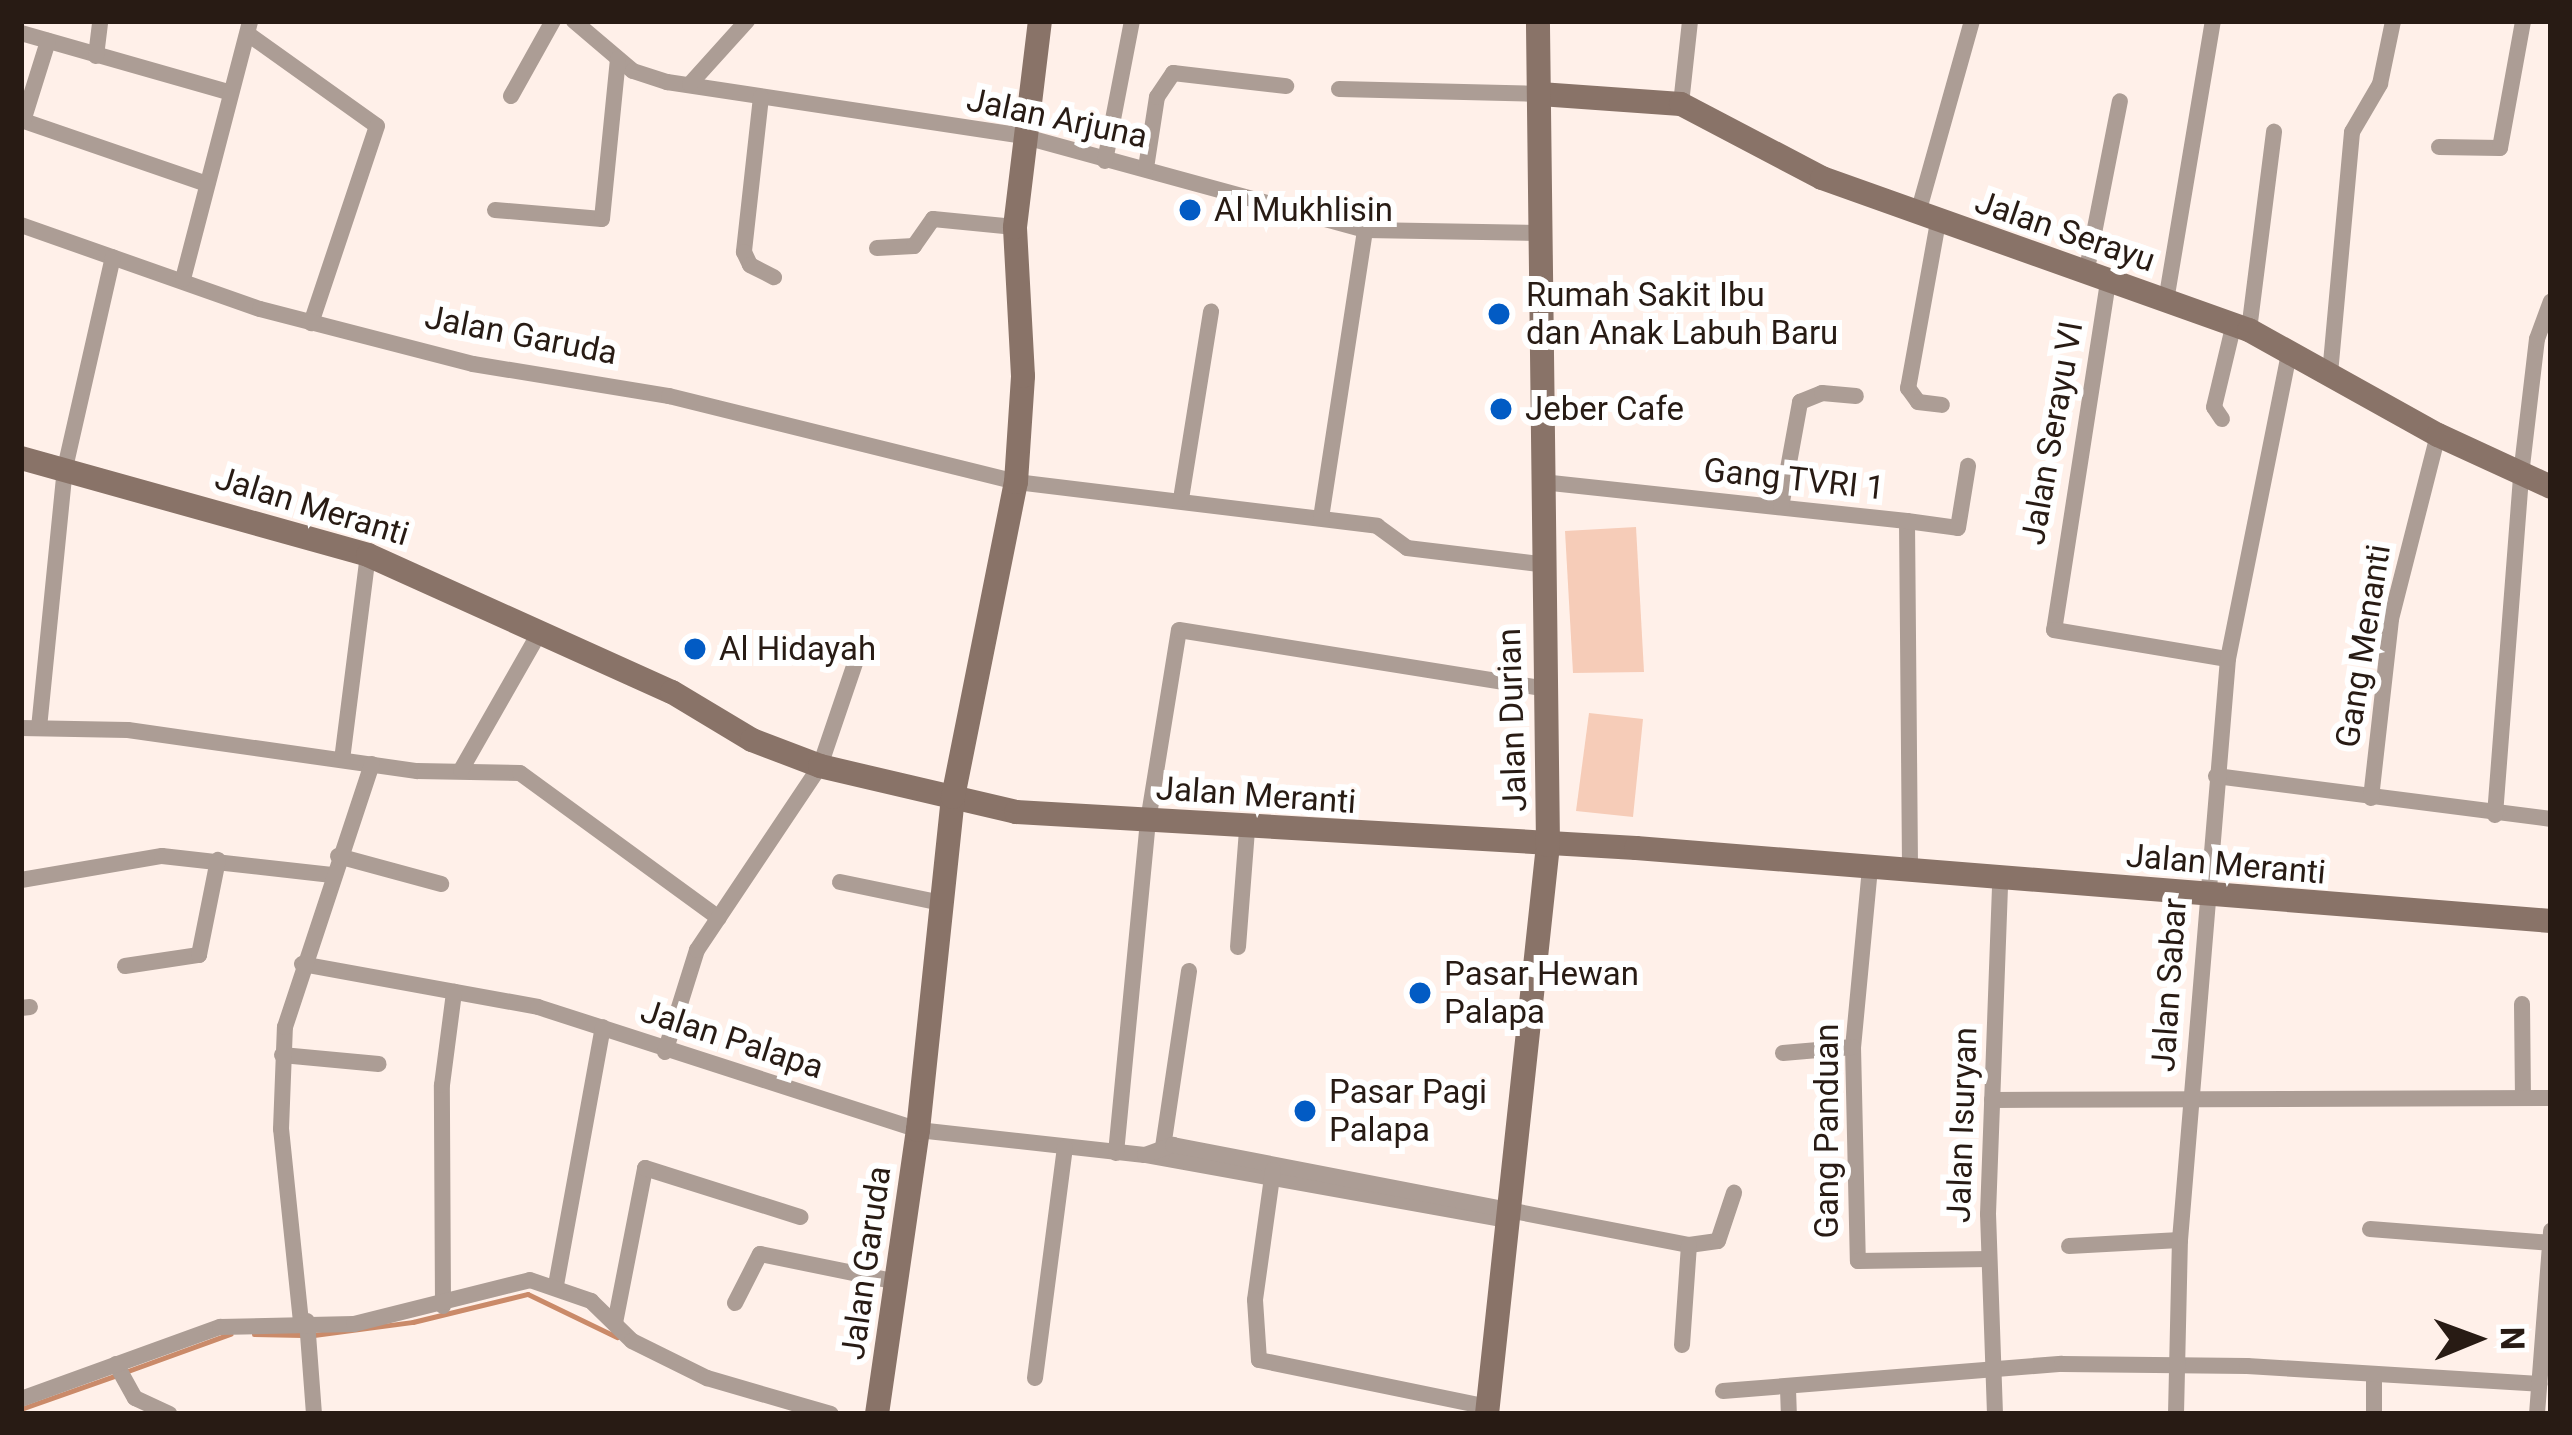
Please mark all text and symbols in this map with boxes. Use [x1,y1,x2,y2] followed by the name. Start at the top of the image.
[963,80,1151,156] street label: Jalan Arjuna
[1970,182,2160,280] street label: Jalan Serayu
[1214,190,1393,230] place label: Al Mukhlisin
[1177,197,1203,223] marker: Al Mukhlisin
[1526,275,1838,353] place label: Rumah Sakit Ibu dan Anak Labuh Baru
[422,297,620,373] street label: Jalan Garuda
[1483,298,1515,330] marker: Rumah Sakit Ibu dan Anak Labuh Baru
[2013,318,2091,548] street label: Jalan Serayu VI
[1525,389,1684,429] place label: Jeber Cafe
[1488,396,1514,422] marker: Jeber Cafe
[1701,450,1887,508] street label: Gang TVRI 1
[210,458,414,554] street label: Jalan Meranti
[2327,542,2399,750] street label: Gang Menanti
[1489,627,1535,813] street label: Jalan Durian
[719,629,876,669] place label: Al Hidayah
[682,636,708,662] marker: Al Hidayah
[1155,768,1357,822] street label: Jalan Meranti
[2124,836,2328,892] street label: Jalan Meranti
[2143,897,2195,1073] street label: Jalan Sabar
[1444,954,1639,1032] place label: Pasar Hewan Palapa
[1407,980,1433,1006] marker: Pasar Hewan Palapa
[636,991,828,1087] street label: Jalan Palapa
[1807,1023,1847,1239] street label: Gang Panduan
[1939,1026,1985,1224] street label: Jalan Isuryan
[1329,1072,1487,1150] place label: Pasar Pagi Palapa
[1292,1098,1318,1124] marker: Pasar Pagi Palapa
[833,1164,899,1362] street label: Jalan Garuda
[2416,1279,2536,1399] north arrow
[2493,1326,2532,1350] text: N

